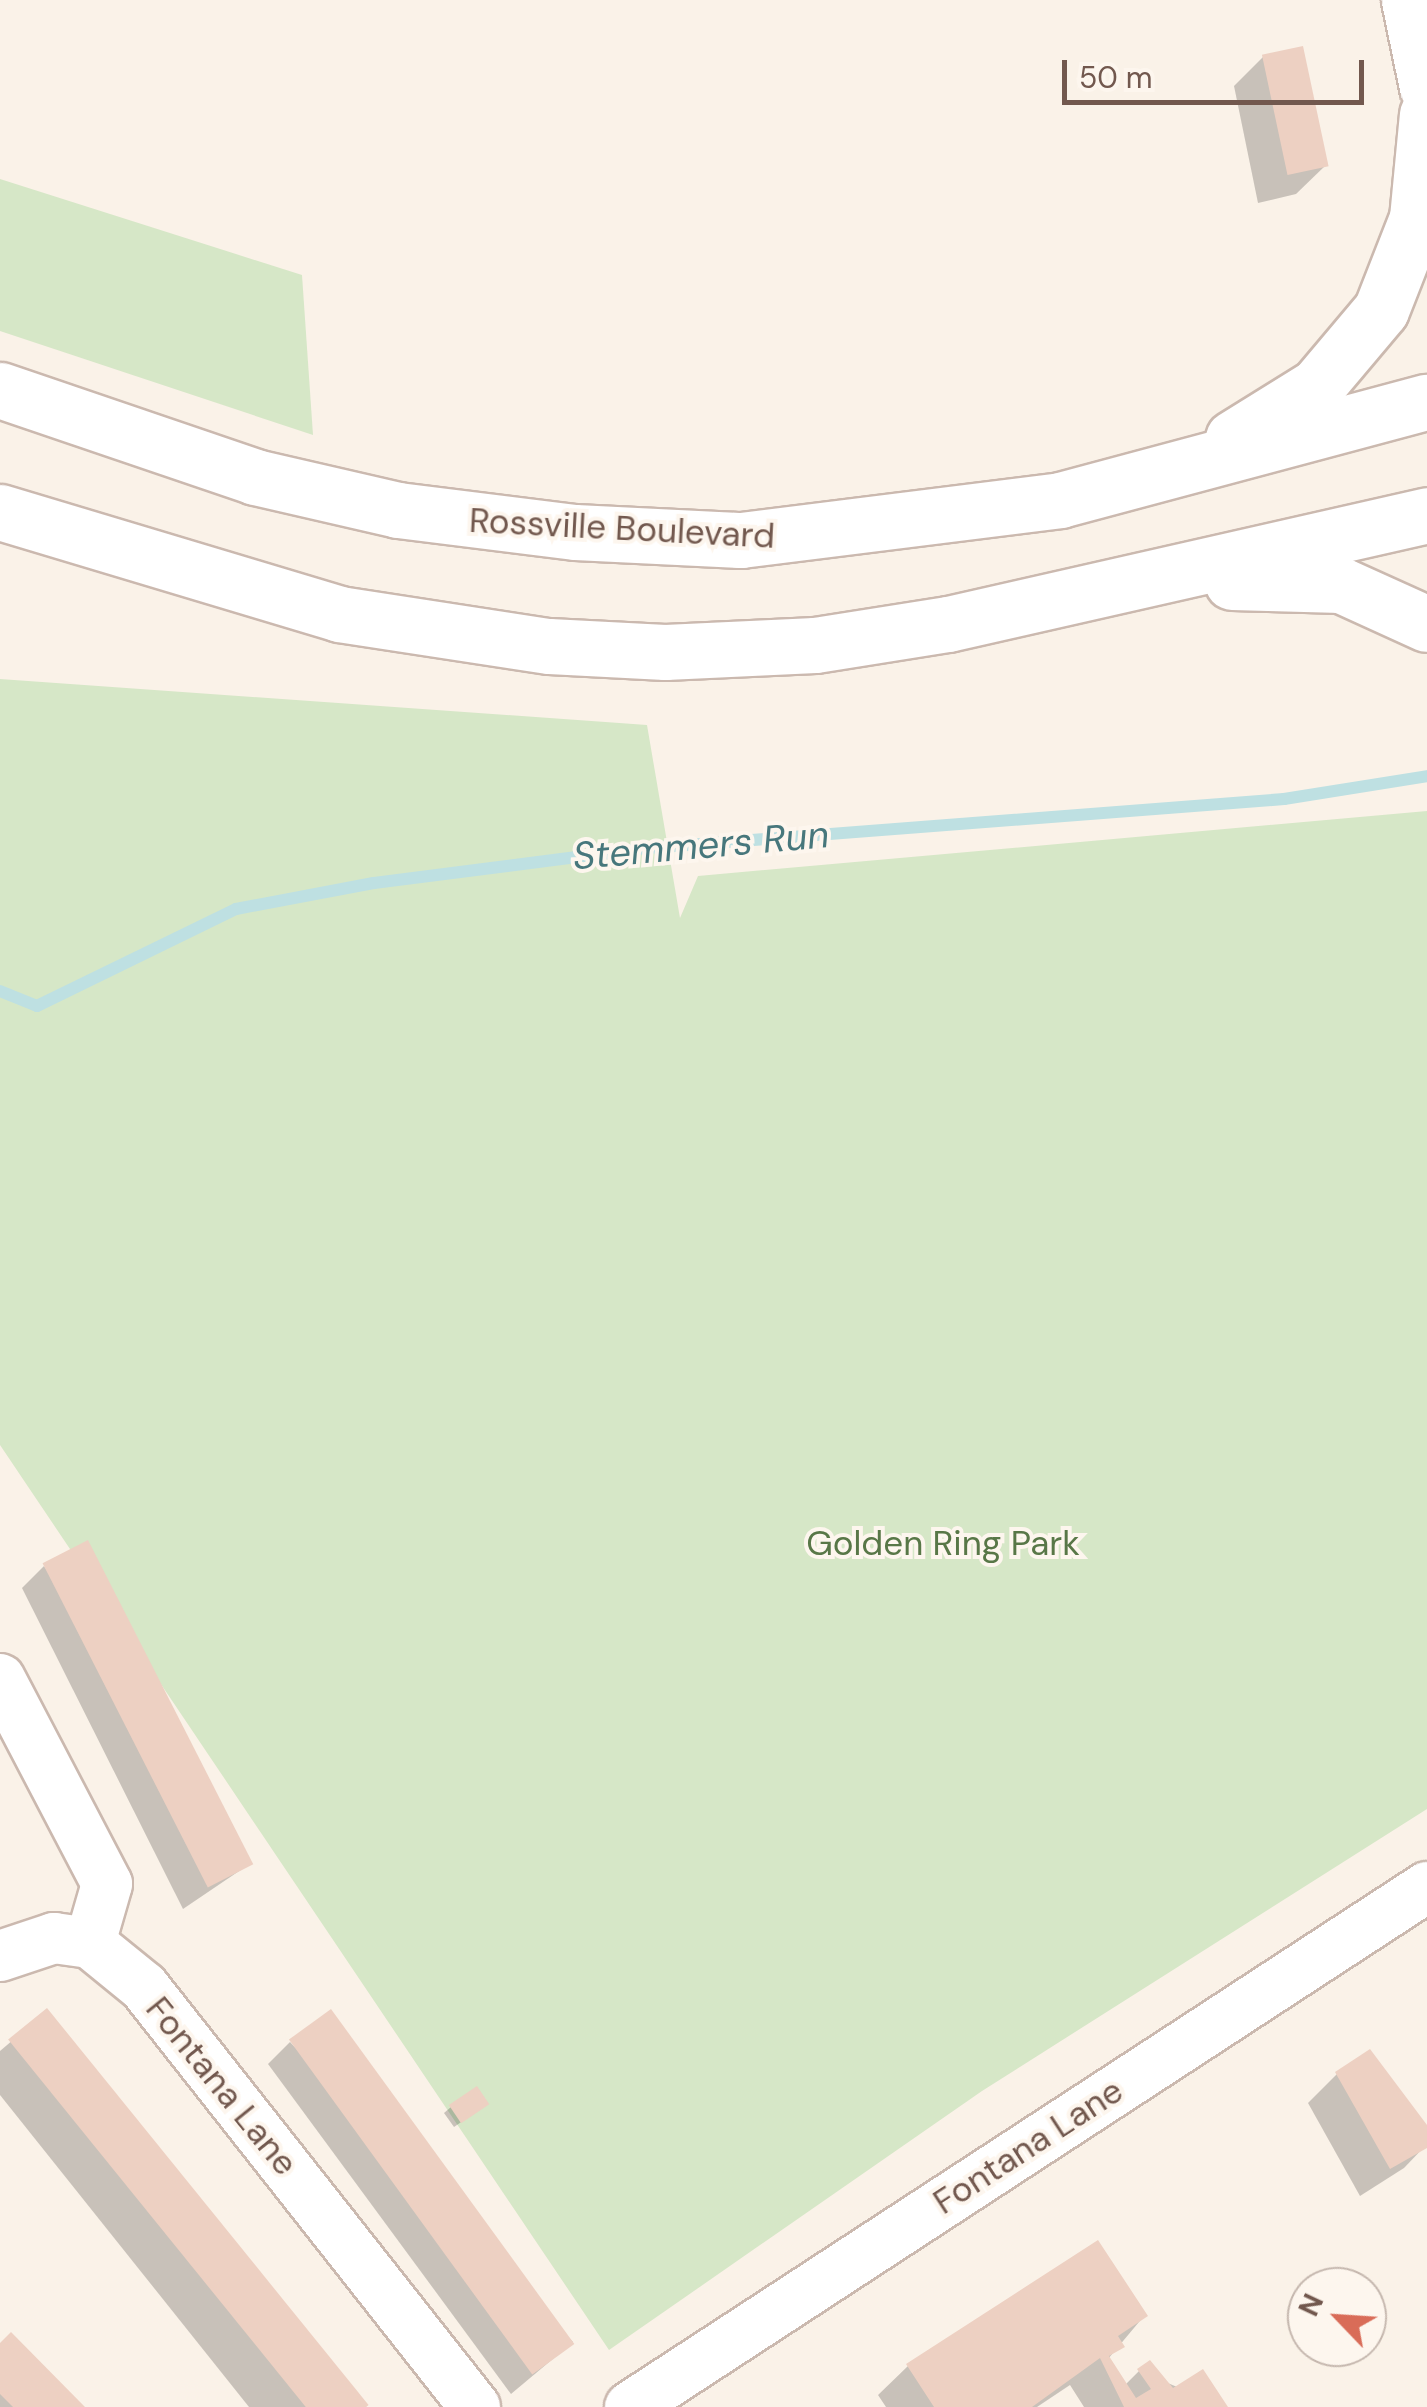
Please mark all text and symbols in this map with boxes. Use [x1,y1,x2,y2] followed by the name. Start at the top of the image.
[1067,40,1370,102] scale bar
[1079,58,1153,97] text: 50 m
[468,499,776,557] street label: Rossville Boulevard
[571,812,831,880] water label: Stemmers Run
[806,1522,1080,1564] park label: Golden Ring Park
[137,1988,307,2184] street label: Fontana Lane
[925,2069,1131,2223] street label: Fontana Lane
[1287,2267,1387,2367] north arrow
[1290,2288,1332,2322] text: N

